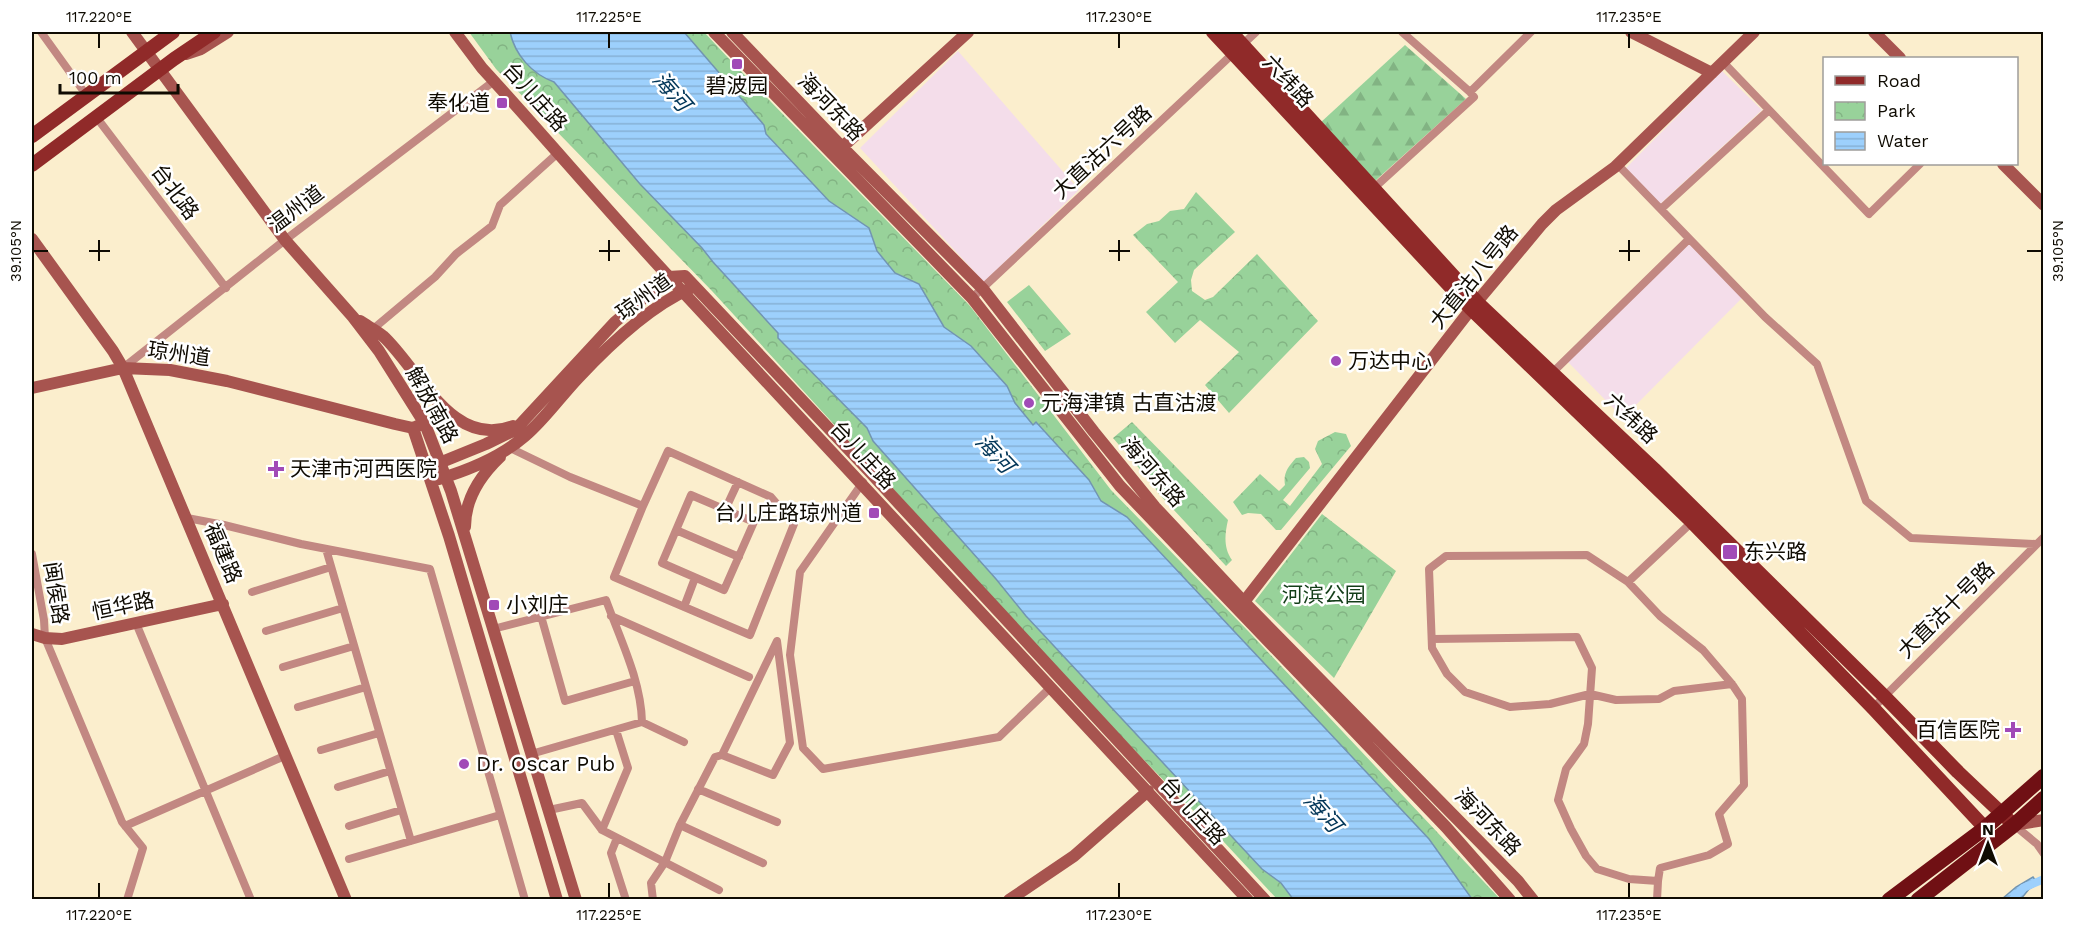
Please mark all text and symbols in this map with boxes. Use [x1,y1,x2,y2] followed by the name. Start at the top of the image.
[66,8,132,26] text: 117.220°E
[576,8,642,26] text: 117.225°E
[1086,8,1152,26] text: 117.230°E
[1596,8,1662,26] text: 117.235°E
[1258,49,1319,112] street label: 六纬路
[60,57,178,95] scale bar
[498,57,573,136] street label: 台儿庄路
[730,57,744,71] marker: 碧波园
[1823,57,2018,165] legend
[69,67,122,88] text: 100 m
[648,67,698,119] water label: 海河
[793,68,870,146] street label: 海河东路
[1877,70,1921,91] text: Road
[706,73,769,98] place label: 碧波园
[427,90,490,115] place label: 奉化道
[495,96,509,110] marker: 奉化道
[1047,100,1156,204] street label: 大直沽六号路
[1877,100,1916,121] text: Park
[1877,130,1929,151] text: Water
[146,159,204,224] street label: 台北路
[263,180,328,238] street label: 温州道
[7,220,25,282] text: 39.105°N
[1424,220,1523,334] street label: 大直沽八号路
[2049,220,2067,282] text: 39.105°N
[611,268,677,325] street label: 琼州道
[146,337,212,370] street label: 琼州道
[1348,348,1432,373] place label: 万达中心
[1329,354,1343,368] marker: 万达中心
[401,362,464,448] street label: 解放南路
[1600,387,1663,448] street label: 六纬路
[1041,390,1216,415] place label: 元海津镇 古直沽渡
[1022,396,1036,410] marker: 元海津镇 古直沽渡
[826,415,901,494] street label: 台儿庄路
[970,429,1022,481] water label: 海河
[1116,432,1190,512] street label: 海河东路
[290,456,437,481] place label: 天津市河西医院
[267,460,285,478] marker: 天津市河西医院
[715,500,862,525] place label: 台儿庄路琼州道
[867,506,881,520] marker: 台儿庄路琼州道
[200,519,247,587] street label: 福建路
[1744,539,1807,564] place label: 东兴路
[1721,543,1739,561] marker: 东兴路
[1892,556,1999,663] street label: 大直沽十号路
[39,560,74,626] street label: 闽侯路
[1282,582,1366,607] park label: 河滨公园
[89,587,156,624] street label: 恒华路
[506,592,569,617] place label: 小刘庄
[487,598,501,612] marker: 小刘庄
[1916,717,2000,742] place label: 百信医院
[2004,721,2022,739] marker: 百信医院
[476,751,615,776] place label: Dr. Oscar Pub
[457,757,471,771] marker: Dr. Oscar Pub
[1156,771,1231,850] street label: 台儿庄路
[1450,783,1527,861] street label: 海河东路
[1299,788,1349,840] water label: 海河
[1958,814,2018,874] north arrow
[1982,820,1994,839] text: N
[66,906,132,924] text: 117.220°E
[576,906,642,924] text: 117.225°E
[1086,906,1152,924] text: 117.230°E
[1596,906,1662,924] text: 117.235°E

